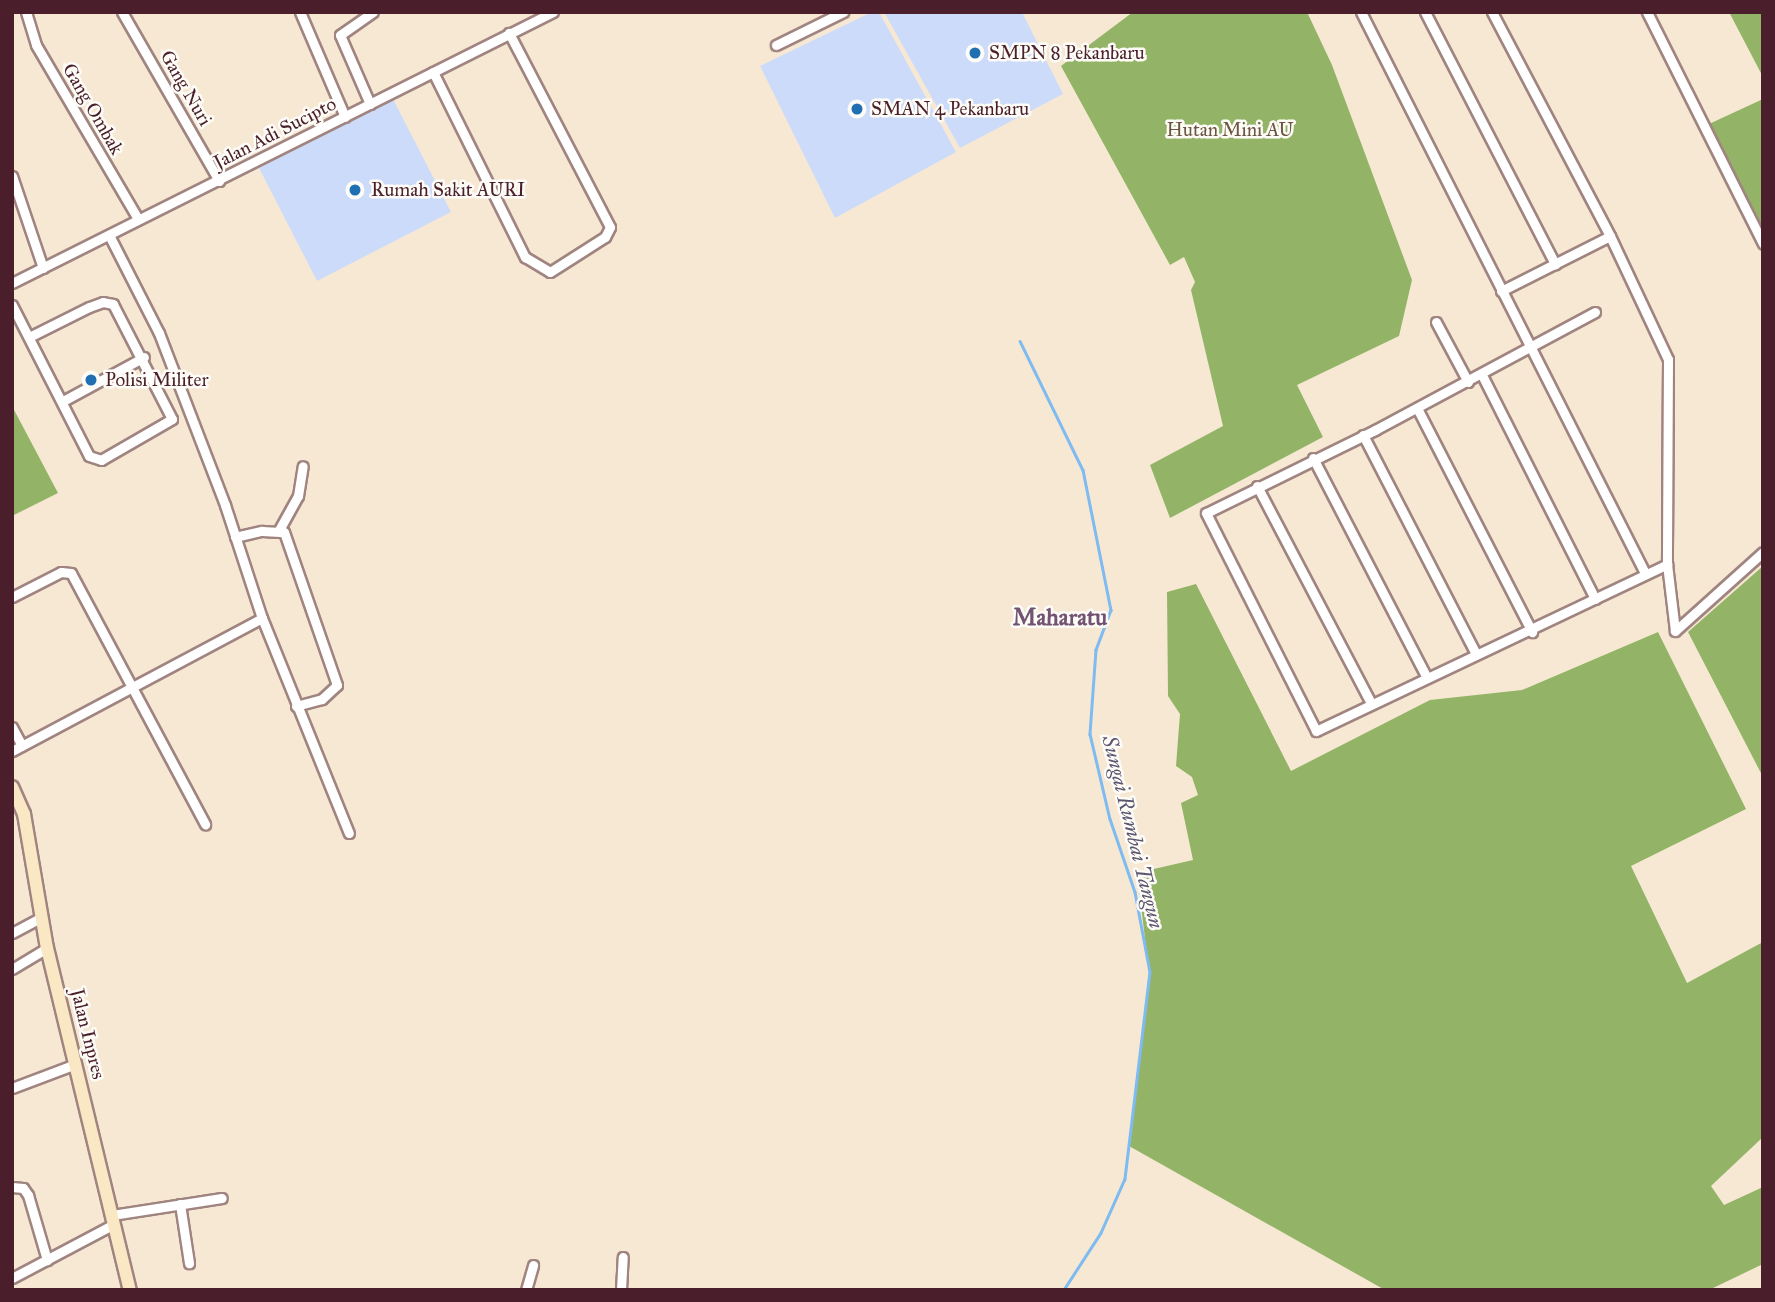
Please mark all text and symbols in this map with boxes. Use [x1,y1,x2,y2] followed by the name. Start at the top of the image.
[989,42,1145,64] place label: SMPN 8 Pekanbaru
[967,45,983,61] marker: SMPN 8 Pekanbaru
[155,46,217,130] street label: Gang Nuri
[58,59,128,159] street label: Gang Ombak
[210,92,340,174] street label: Jalan Adi Sucipto
[871,98,1029,120] place label: SMAN 4 Pekanbaru
[849,101,865,117] marker: SMAN 4 Pekanbaru
[1167,119,1293,141] park label: Hutan Mini AU
[371,179,525,201] place label: Rumah Sakit AURI
[345,180,365,200] marker: Rumah Sakit AURI
[105,369,209,391] place label: Polisi Militer
[83,372,99,388] marker: Polisi Militer
[1013,603,1107,631] district label: Maharatu
[1097,733,1169,931] water label: Sungai Rumbai Tangun
[66,986,110,1082] street label: Jalan Inpres

